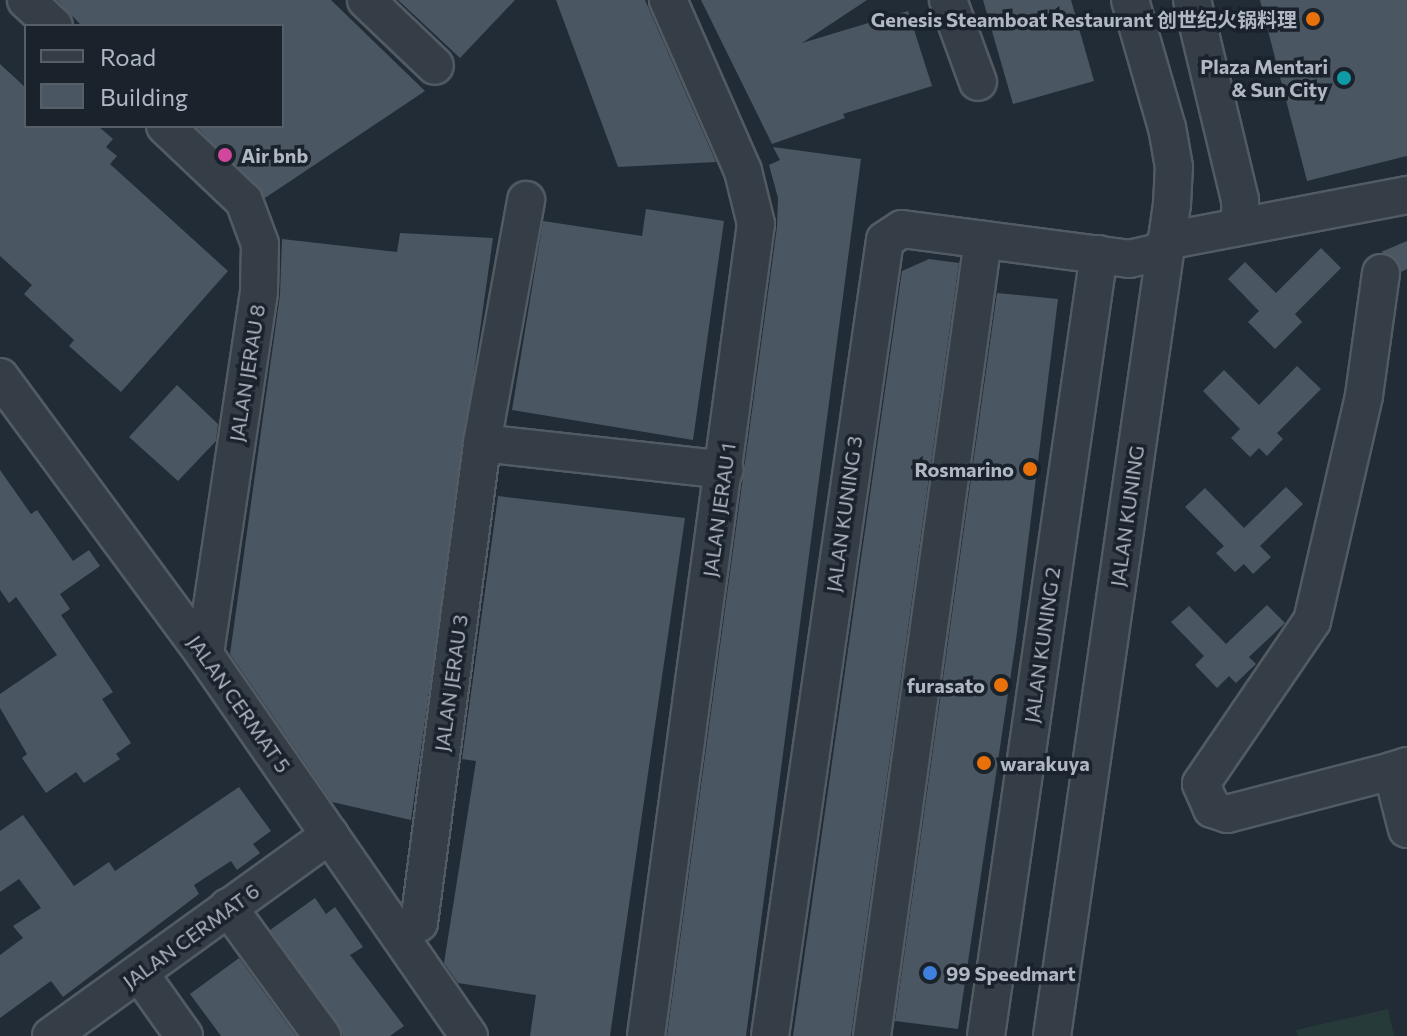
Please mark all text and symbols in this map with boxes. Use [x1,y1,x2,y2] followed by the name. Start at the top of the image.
[871,7,1297,31] place label: Genesis Steamboat Restaurant 创世纪火锅料理
[1304,10,1322,28] marker: Genesis Steamboat Restaurant 创世纪火锅料理
[24,24,284,128] legend
[100,42,156,71] text: Road
[1200,54,1328,101] place label: Plaza Mentari & Sun City
[1335,69,1353,87] marker: Plaza Mentari & Sun City
[100,82,188,111] text: Building
[241,143,308,167] place label: Air bnb
[216,146,234,164] marker: Air bnb
[224,303,270,443] street label: JALAN JERAU 8
[821,434,867,594] street label: JALAN KUNING 3
[698,441,740,579] street label: JALAN JERAU 1
[1105,444,1149,588] street label: JALAN KUNING
[914,457,1014,481] place label: Rosmarino
[1021,460,1039,478] marker: Rosmarino
[1019,566,1065,724] street label: JALAN KUNING 2
[430,613,472,753] street label: JALAN JERAU 3
[183,631,295,777] street label: JALAN CERMAT 5
[907,673,985,697] place label: furasato
[992,676,1010,694] marker: furasato
[1000,751,1090,775] place label: warakuya
[975,754,993,772] marker: warakuya
[118,878,264,994] street label: JALAN CERMAT 6
[946,961,1076,985] place label: 99 Speedmart
[921,964,939,982] marker: 99 Speedmart

